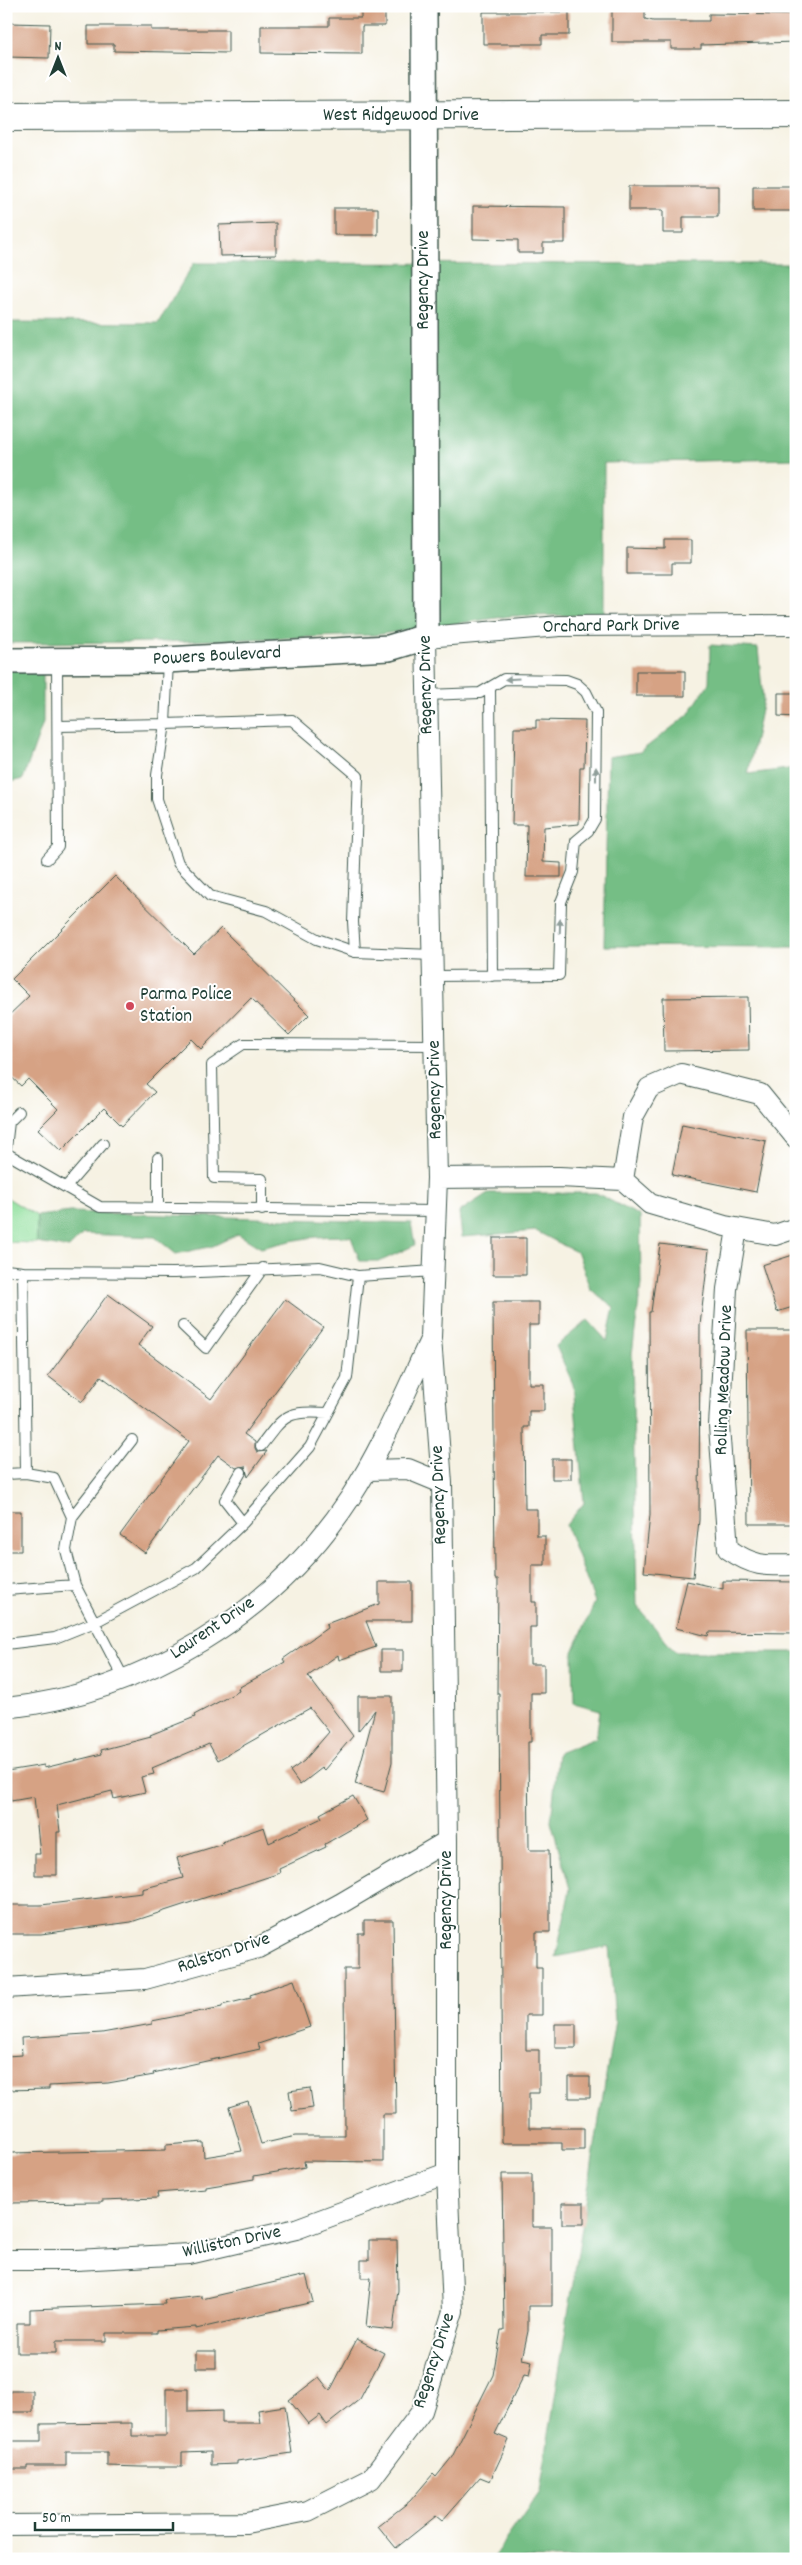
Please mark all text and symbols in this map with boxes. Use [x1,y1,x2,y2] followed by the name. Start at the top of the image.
[32,32,82,82] north arrow
[55,37,62,57] text: N
[323,103,479,130] street label: West Ridgewood Drive
[411,230,438,330] street label: Regency Drive
[542,612,680,642] street label: Orchard Park Drive
[413,635,441,735] street label: Regency Drive
[152,640,282,674] street label: Powers Boulevard
[504,676,520,684] one-way arrow
[592,766,600,782] one-way arrow
[557,918,565,934] one-way arrow
[140,982,232,1031] place label: Parma Police Station
[124,1000,136,1012] marker: Parma Police Station
[422,1040,450,1140] street label: Regency Drive
[709,1304,741,1456] street label: Rolling Meadow Drive
[425,1445,455,1545] street label: Regency Drive
[165,1591,261,1667] street label: Laurent Drive
[434,1850,461,1950] street label: Regency Drive
[174,1926,274,1982] street label: Ralston Drive
[180,2219,284,2267] street label: Williston Drive
[407,2310,463,2412] street label: Regency Drive
[35,2500,172,2532] scale bar
[42,2508,71,2530] text: 50 m

